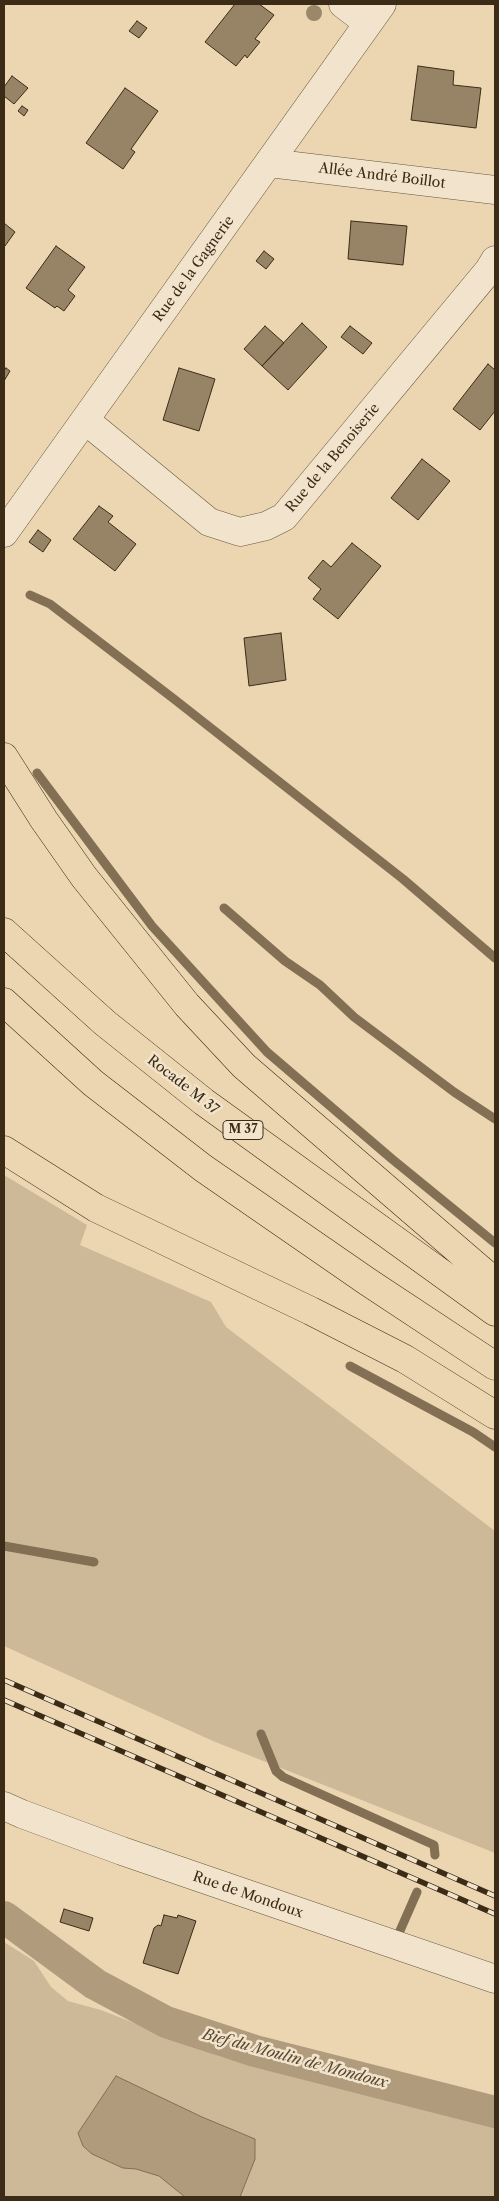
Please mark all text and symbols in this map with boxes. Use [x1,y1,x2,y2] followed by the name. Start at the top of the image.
[318,160,446,192] street label: Allée André Boillot
[150,213,238,325] street label: Rue de la Gagnerie
[283,400,383,516] street label: Rue de la Benoiserie
[144,1052,222,1118] street label: Rocade M 37
[223,1120,263,1140] road number: M 37
[191,1868,305,1922] street label: Rue de Mondoux
[201,2026,389,2092] water label: Bief du Moulin de Mondoux

